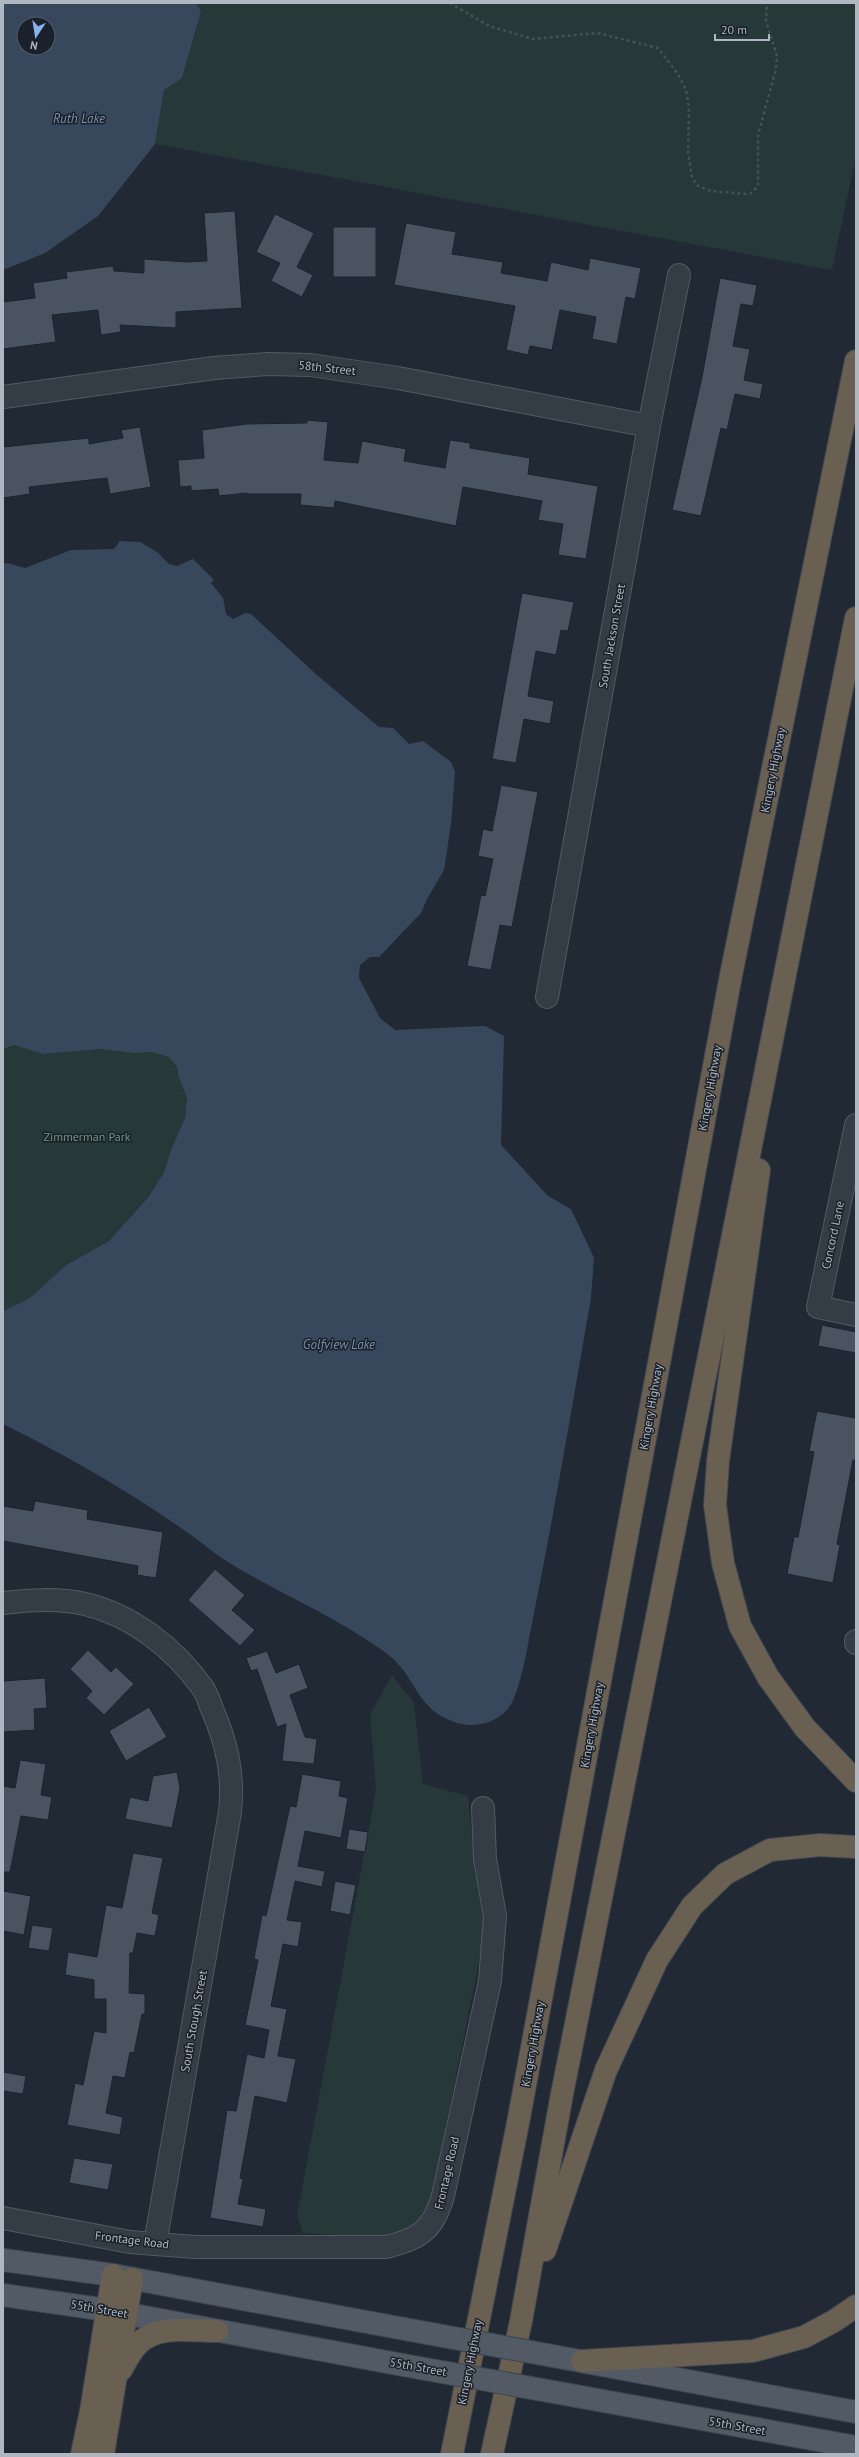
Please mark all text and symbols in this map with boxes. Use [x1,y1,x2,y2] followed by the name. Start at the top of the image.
[16,16,56,56] north arrow
[715,16,769,42] scale bar
[721,22,747,37] text: 20 m
[29,38,39,53] text: N
[53,110,105,127] water label: Ruth Lake
[298,357,356,378] street label: 58th Street
[595,583,628,689] street label: South Jackson Street
[757,726,788,814] street label: Kingery Highway
[695,1044,724,1132] street label: Kingery Highway
[44,1129,131,1144] park label: Zimmerman Park
[818,1199,847,1270] street label: Concord Lane
[303,1336,375,1353] water label: Golfview Lake
[636,1363,665,1451] street label: Kingery Highway
[577,1681,606,1769] street label: Kingery Highway
[177,1969,210,2073] street label: South Stough Street
[518,2000,547,2088] street label: Kingery Highway
[431,2135,462,2211] street label: Frontage Road
[94,2228,170,2251] street label: Frontage Road
[69,2296,129,2321] street label: 55th Street
[454,2318,485,2406] street label: Kingery Highway
[388,2354,448,2379] street label: 55th Street
[707,2413,767,2438] street label: 55th Street

